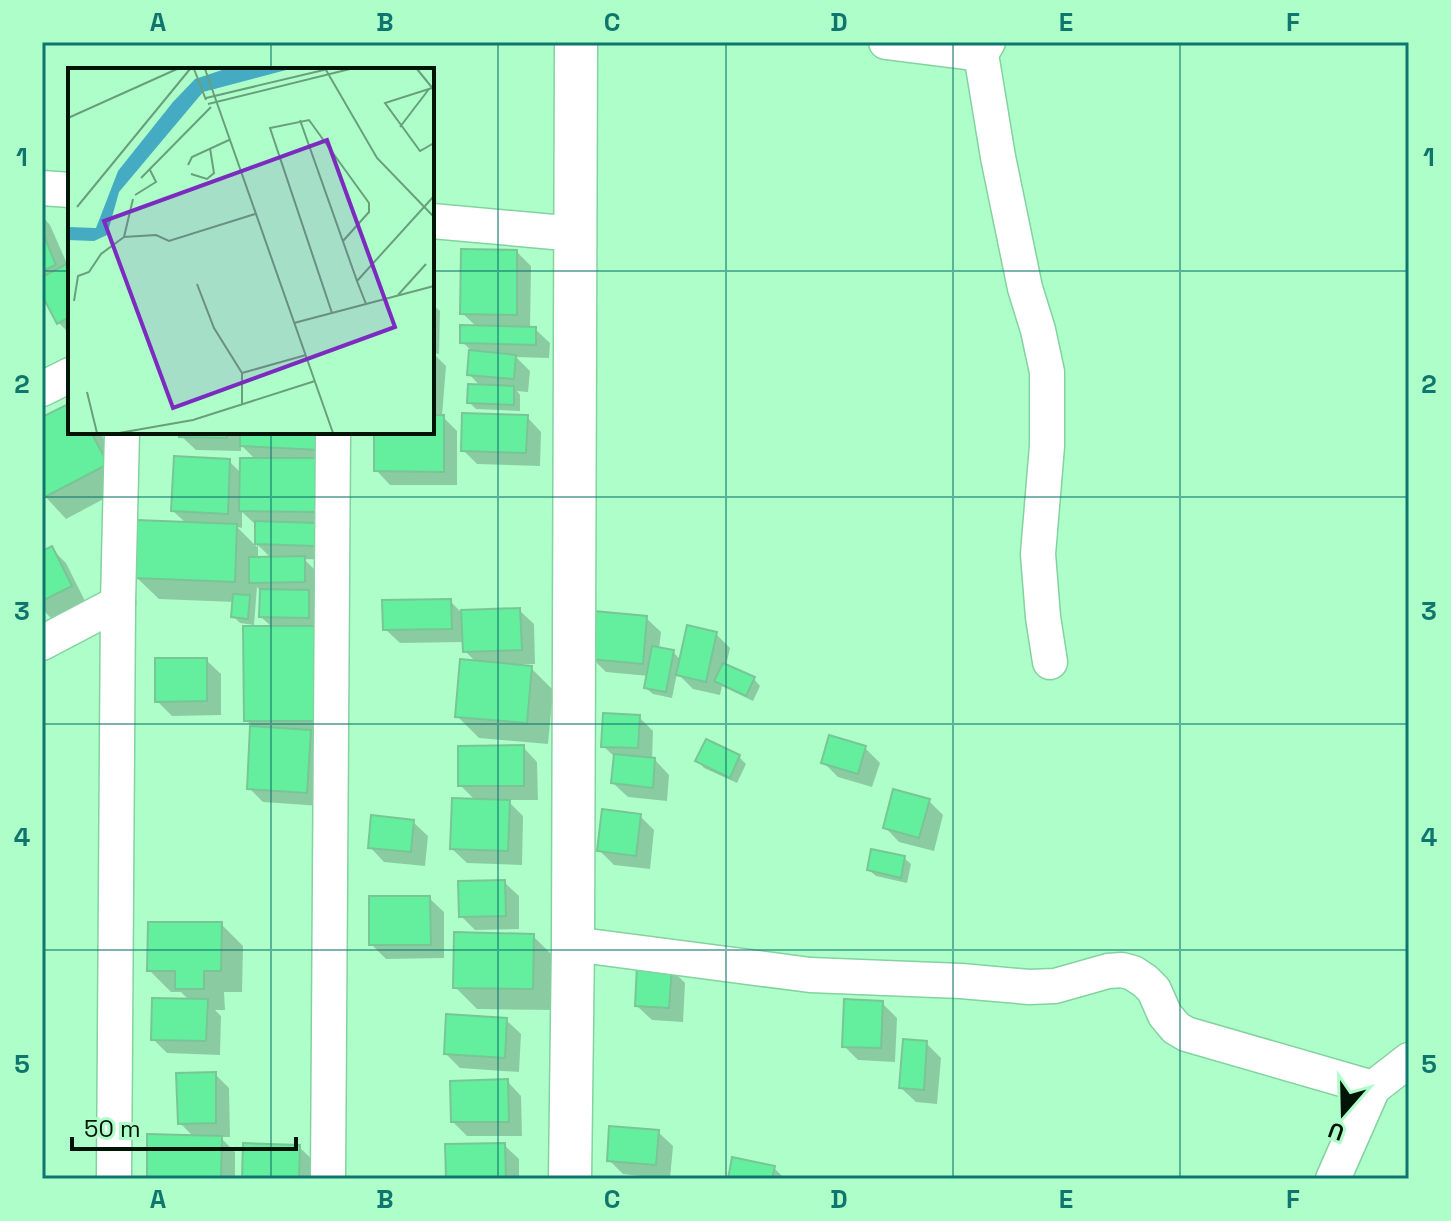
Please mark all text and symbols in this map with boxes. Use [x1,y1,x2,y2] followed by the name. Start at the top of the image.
[150,5,167,39] text: A
[376,5,394,39] text: B
[604,5,620,39] text: C
[830,5,848,39] text: D
[1059,5,1073,39] text: E
[1286,5,1300,39] text: F
[68,68,434,434] inset map
[16,140,28,174] text: 1
[1423,140,1435,174] text: 1
[14,367,30,401] text: 2
[1421,367,1437,401] text: 2
[14,594,30,628] text: 3
[1421,594,1437,628] text: 3
[14,820,30,854] text: 4
[1421,820,1437,854] text: 4
[14,1047,30,1081] text: 5
[1421,1047,1437,1081] text: 5
[1303,1073,1383,1153] north arrow
[72,1101,296,1151] scale bar
[84,1113,141,1144] text: 50 m
[1324,1116,1348,1147] text: U
[150,1182,167,1216] text: A
[376,1182,394,1216] text: B
[604,1182,620,1216] text: C
[830,1182,848,1216] text: D
[1059,1182,1073,1216] text: E
[1286,1182,1300,1216] text: F

